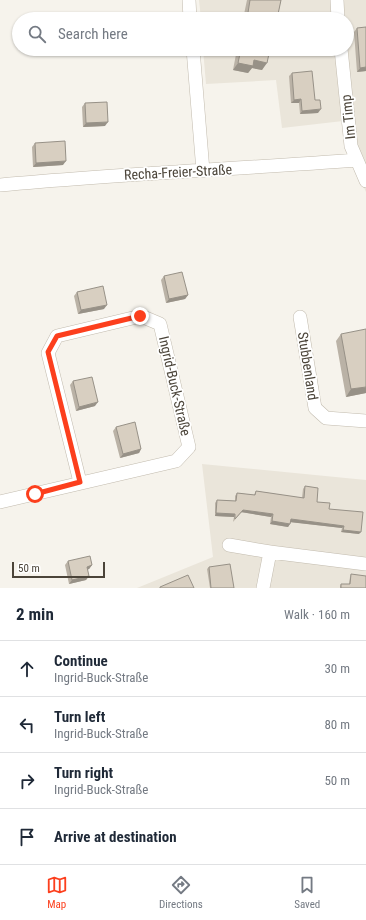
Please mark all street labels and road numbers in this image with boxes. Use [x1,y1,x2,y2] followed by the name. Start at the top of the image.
[338,94,358,140] street label: Im Timp
[124,161,233,183] street label: Recha-Freier-Straße
[295,331,321,401] street label: Stubbenland
[156,335,194,438] street label: Ingrid-Buck-Straße

